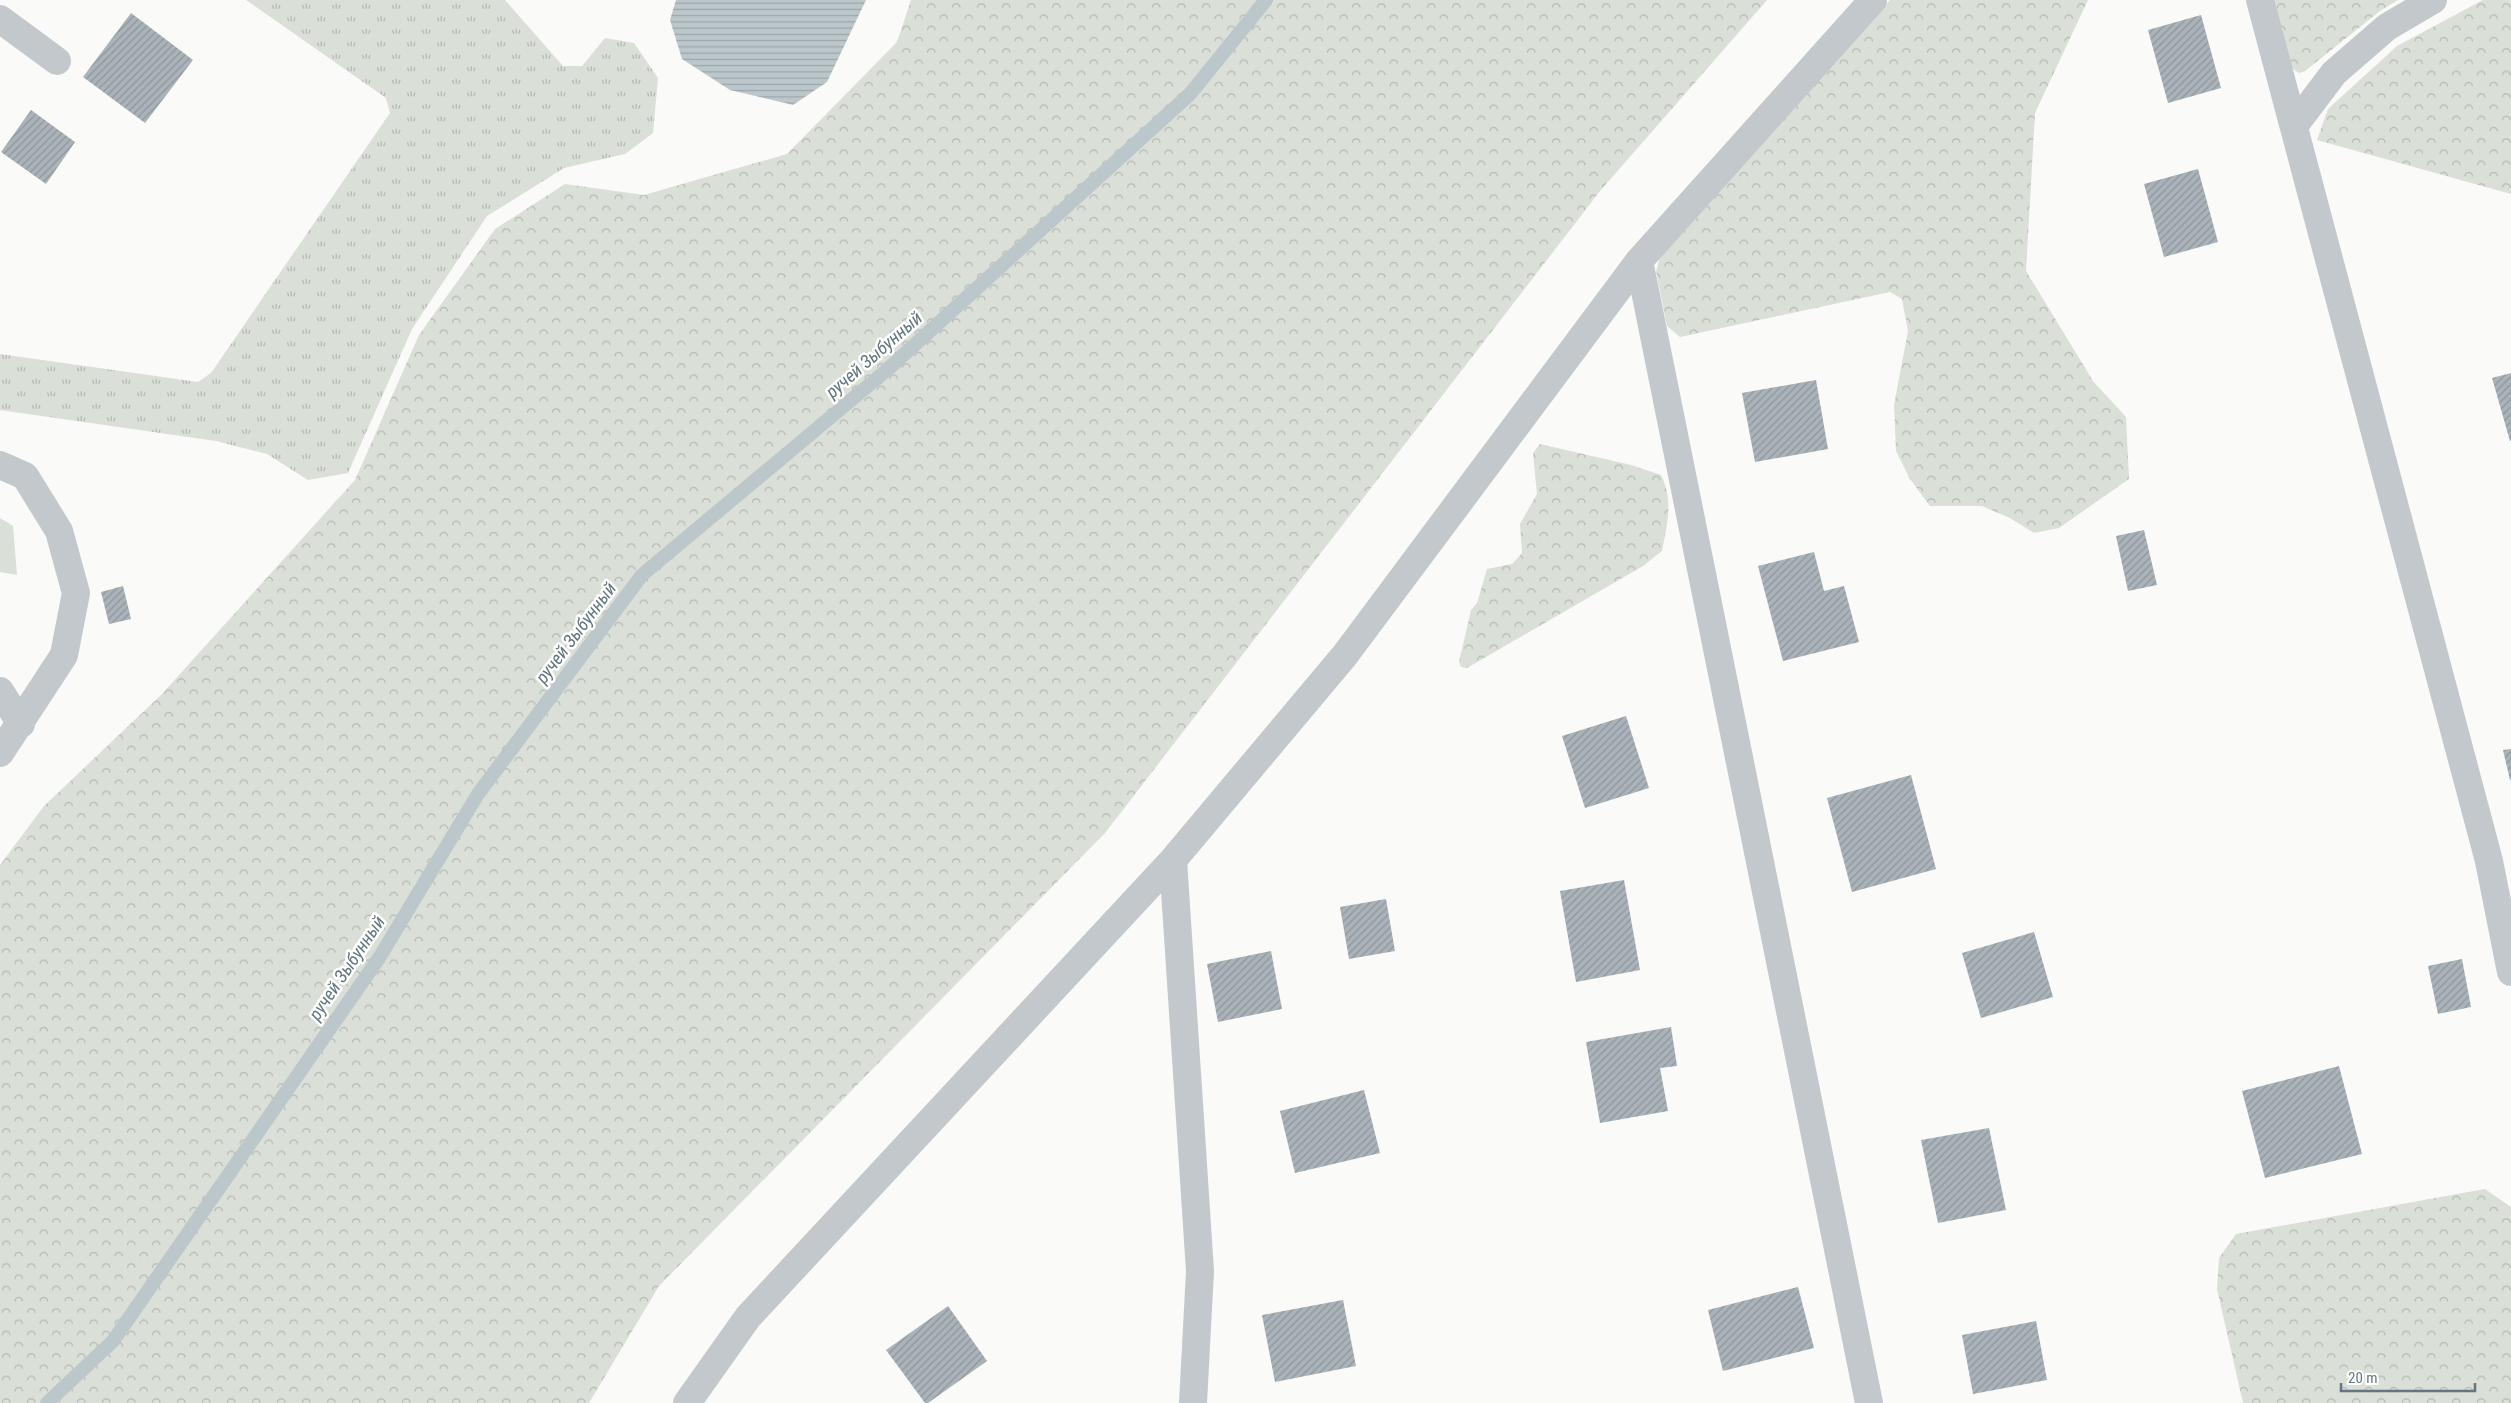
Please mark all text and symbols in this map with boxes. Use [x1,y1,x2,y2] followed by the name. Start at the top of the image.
[820,307,926,403] water label: ручей Зыбунный
[530,578,620,688] water label: ручей Зыбунный
[304,912,389,1024] water label: ручей Зыбунный
[2341,1360,2475,1392] scale bar
[2348,1369,2378,1387] text: 20 m

